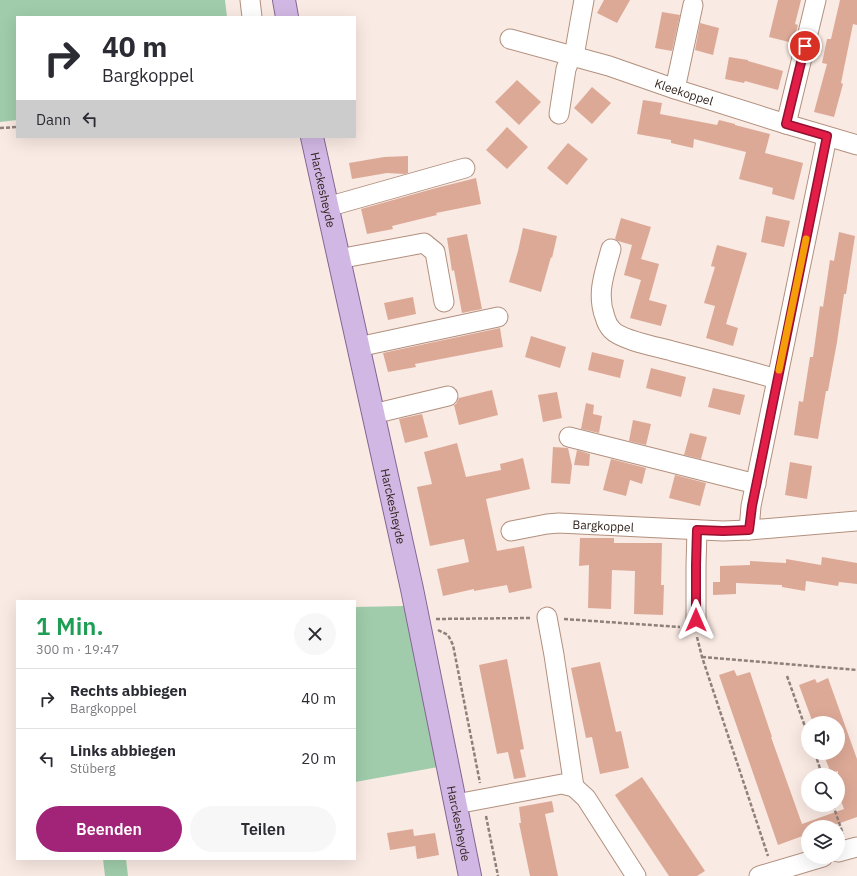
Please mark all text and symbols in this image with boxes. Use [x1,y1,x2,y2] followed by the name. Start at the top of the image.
[102,28,167,65] text: 40 m
[788,29,822,63] pin
[36,32,88,84] icon: right
[794,35,816,57] icon: arrive
[102,64,194,87] text: Bargkoppel
[653,75,715,108] street label: Kleekoppel
[79,108,101,130] icon: left
[36,110,71,129] text: Dann
[308,151,339,229] street label: Harckesheyde
[378,467,409,546] street label: Harckesheyde
[572,516,634,534] street label: Bargkoppel
[675,599,717,641] position arrow
[36,610,104,642] text: 1 Min.
[294,613,336,655] button: close
[36,641,119,658] text: 300 m · 19:47
[70,681,187,700] text: Rechts abbiegen
[36,688,58,710] icon: right
[301,689,336,708] text: 40 m
[70,700,136,717] text: Bargkoppel
[801,716,845,864] map controls
[801,716,845,760] button: sound
[70,741,176,760] text: Links abbiegen
[36,748,58,770] icon: left
[301,749,336,768] text: 20 m
[70,760,116,777] text: Stüberg
[801,768,845,812] button: search
[444,784,474,863] street label: Harckesheyde
[36,806,182,852] button: Beenden
[190,806,336,852] button: Teilen
[801,820,845,864] button: layers

